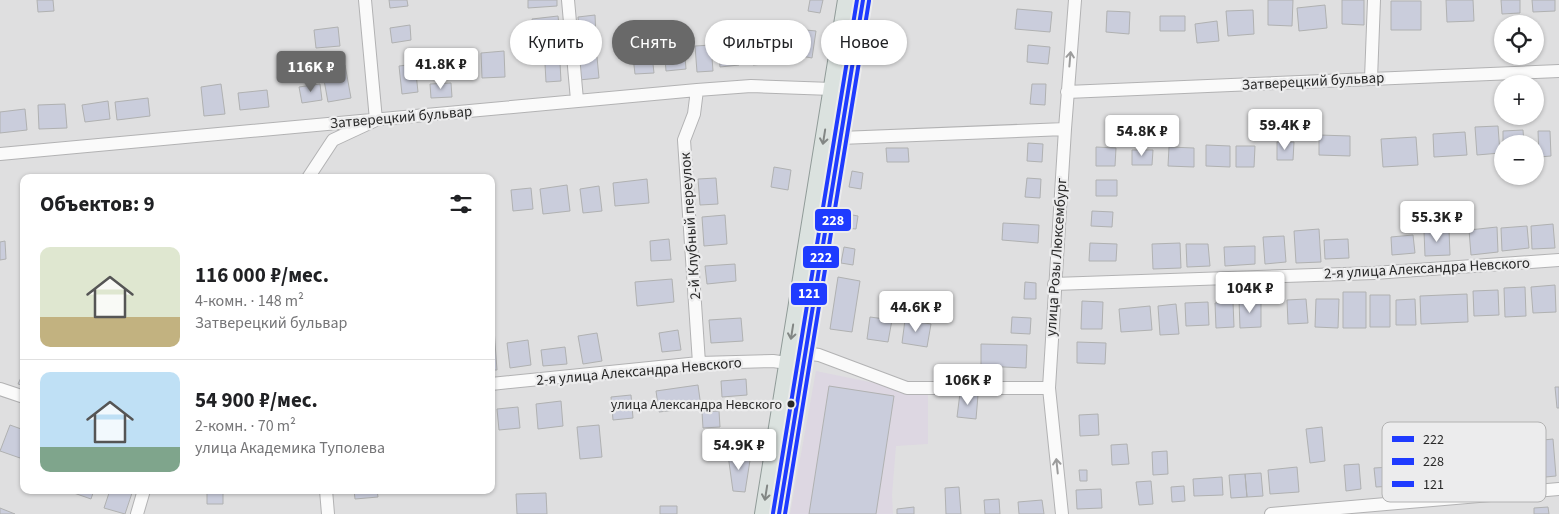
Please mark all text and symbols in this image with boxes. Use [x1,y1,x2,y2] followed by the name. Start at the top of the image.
[1494,15,1544,185] map controls
[1494,15,1544,65] button: locate
[510,20,602,65] chip: Купить
[612,20,695,65] chip: Снять
[705,20,811,65] chip: Фильтры
[821,20,907,65] chip: Новое
[395,48,487,90] pin: 41.8K ₽
[270,51,352,93] pin: 116K ₽
[1066,51,1075,67] one-way arrow
[415,53,467,75] text: 41.8K ₽
[288,56,334,78] text: 116K ₽
[1241,67,1385,96] street label: Затверецкий бульвар
[1494,75,1544,125] button: +
[329,101,473,134] street label: Затверецкий бульвар
[1239,108,1331,151] pin: 59.4K ₽
[1096,114,1188,157] pin: 54.8K ₽
[1259,114,1311,136] text: 59.4K ₽
[1116,120,1168,142] text: 54.8K ₽
[819,128,829,144] one-way arrow
[1494,135,1544,185] button: −
[675,151,706,300] street label: 2-й Клубный переулок
[1040,177,1073,337] street label: улица Розы Люксембург
[40,189,155,219] text: Объектов: 9
[447,190,475,218] icon: filters
[1391,200,1483,243] pin: 55.3K ₽
[1411,206,1463,228] text: 55.3K ₽
[814,208,852,232] line badge: 228
[822,211,844,231] text: 228
[802,245,840,269] line badge: 222
[810,248,832,268] text: 222
[1324,253,1531,284] street label: 2-я улица Александра Невского
[195,260,329,290] text: 116 000 ₽/мес.
[80,267,140,327] icon: home
[1209,272,1291,314] pin: 104K ₽
[1227,277,1273,299] text: 104K ₽
[790,282,828,306] line badge: 121
[798,284,820,304] text: 121
[195,290,304,312] text: 4-комн. · 148 m²
[870,290,962,333] pin: 44.6K ₽
[890,296,942,318] text: 44.6K ₽
[195,312,347,334] text: Затверецкий бульвар
[787,323,797,339] one-way arrow
[535,352,743,391] street label: 2-я улица Александра Невского
[927,364,1009,406] pin: 106K ₽
[945,369,991,391] text: 106K ₽
[195,385,318,415] text: 54 900 ₽/мес.
[80,392,140,452] icon: home
[611,395,782,415] place label: улица Александра Невского
[786,399,796,409] marker: улица Александра Невского
[195,415,296,437] text: 2-комн. · 70 m²
[1382,422,1546,502] legend
[693,428,785,471] pin: 54.9K ₽
[1423,430,1444,450] text: 222
[713,434,765,456] text: 54.9K ₽
[195,437,385,459] text: улица Академика Туполева
[1423,452,1444,472] text: 228
[1052,458,1062,474] one-way arrow
[1423,475,1444,495] text: 121
[761,485,771,501] one-way arrow

